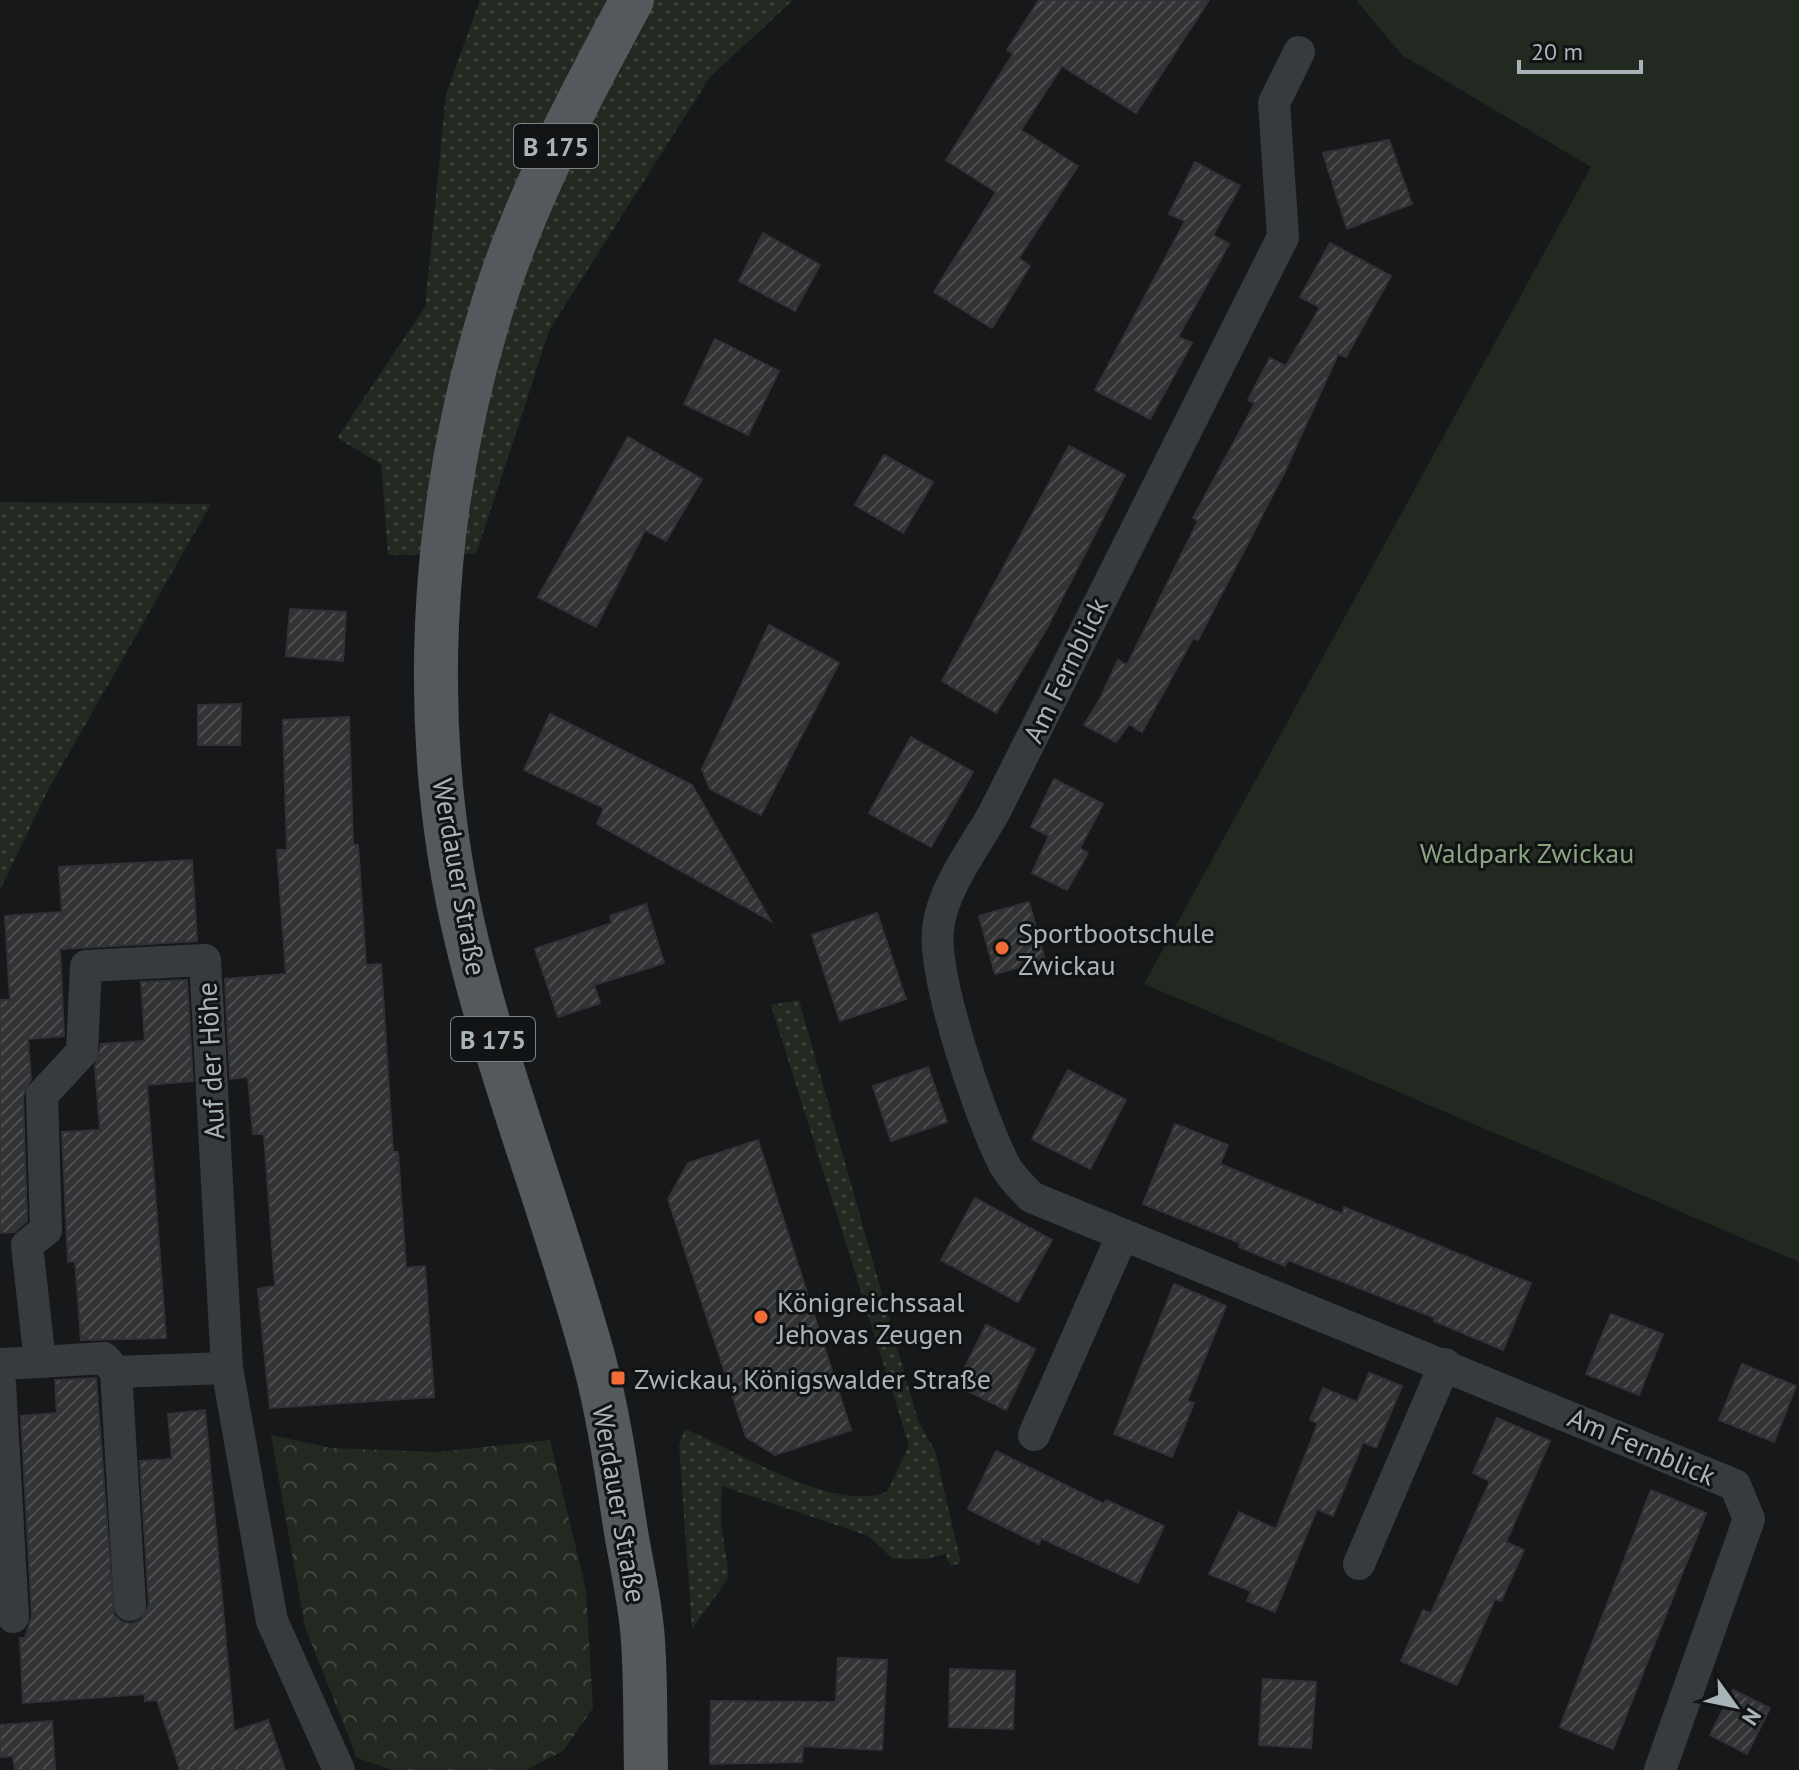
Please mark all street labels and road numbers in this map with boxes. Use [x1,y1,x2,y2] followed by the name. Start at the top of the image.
[514,124,598,168] road number: B 175
[1014,591,1116,749] street label: Am Fernblick
[424,776,496,978] street label: Werdauer Straße
[187,981,233,1141] street label: Auf der Höhe
[451,1017,535,1061] road number: B 175
[1563,1398,1722,1494] street label: Am Fernblick
[584,1403,656,1605] street label: Werdauer Straße

